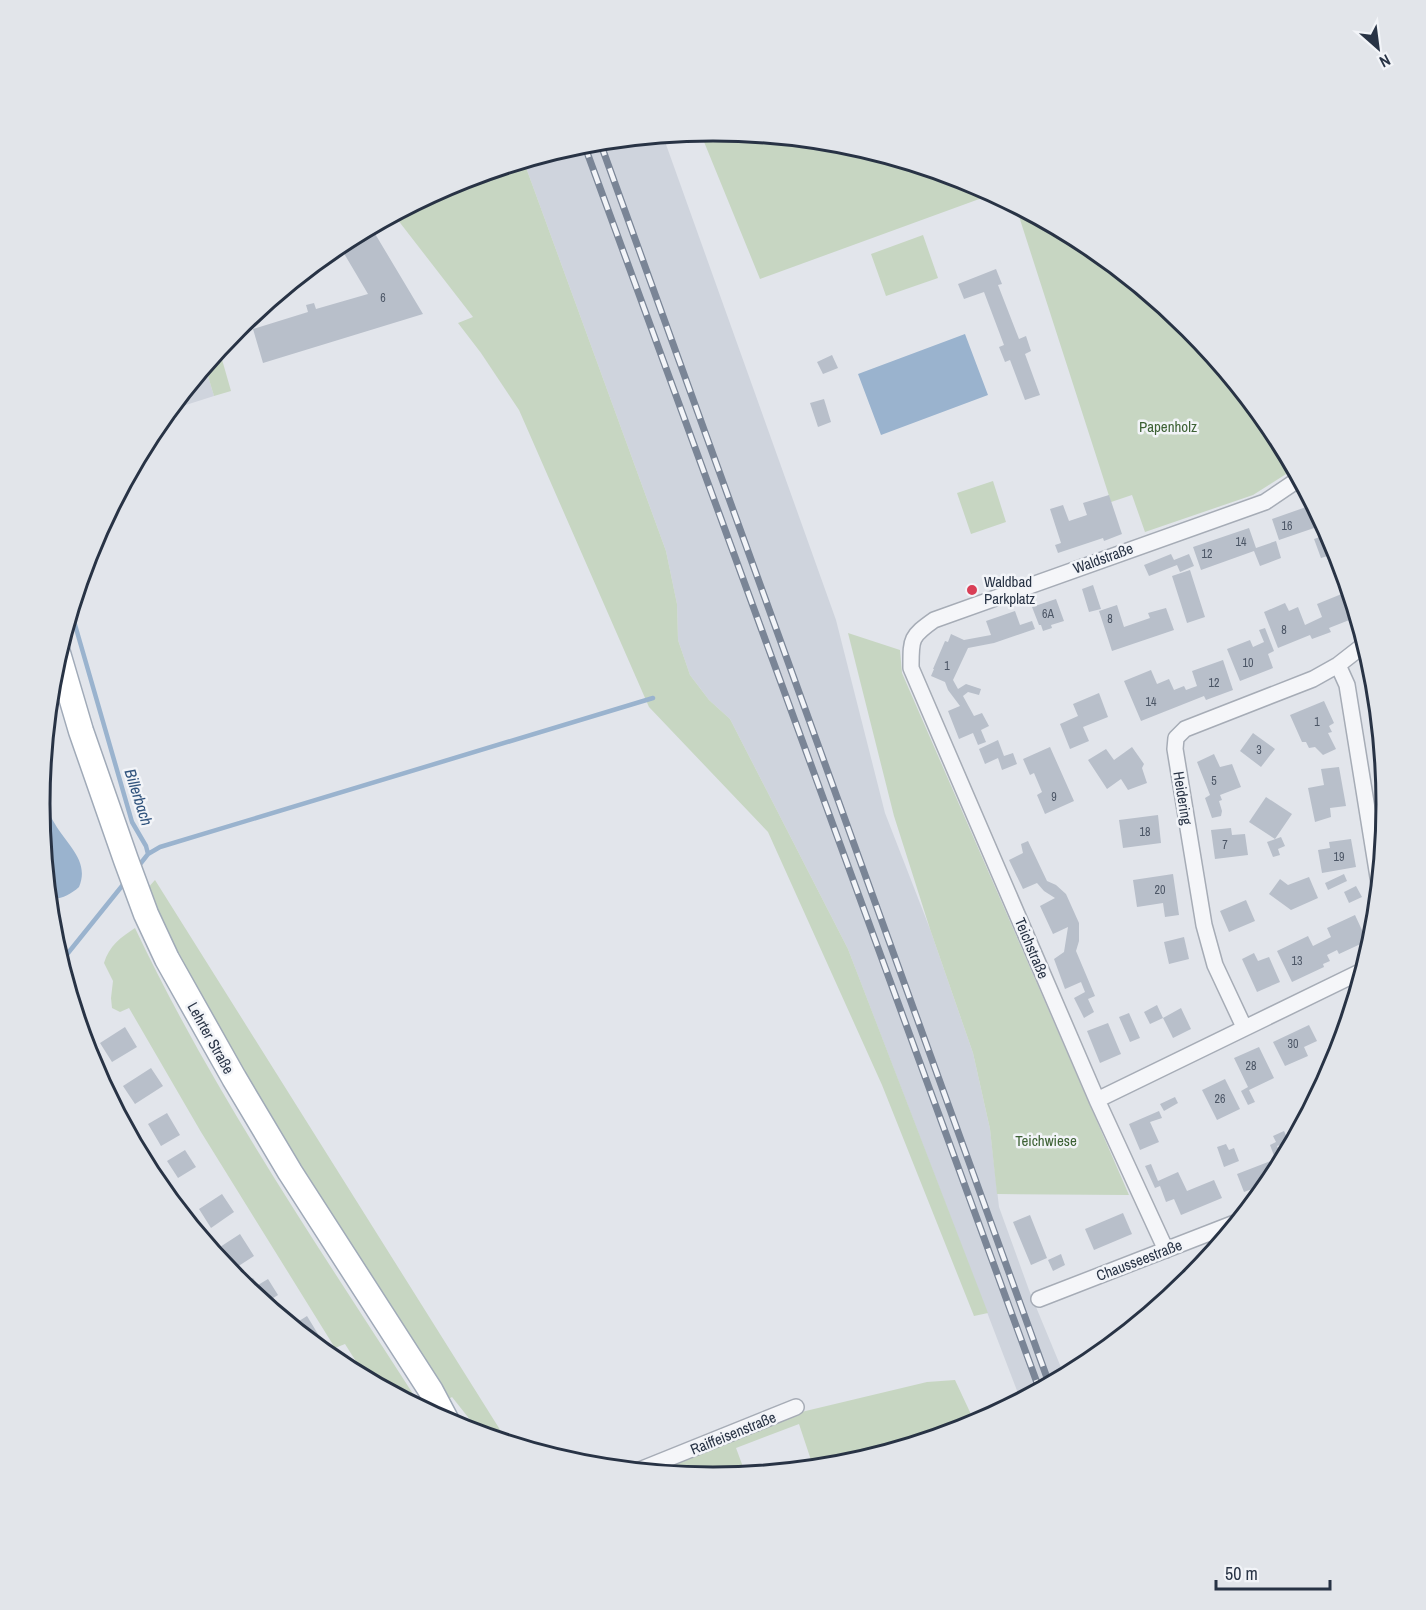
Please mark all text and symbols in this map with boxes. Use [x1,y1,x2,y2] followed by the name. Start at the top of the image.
[1348,18,1408,78] north arrow
[1376,49,1394,73] text: N
[380,290,386,306] house number: 6
[1139,416,1197,437] park label: Papenholz
[1282,518,1292,534] house number: 16
[1236,534,1247,550] house number: 14
[1070,537,1136,579] street label: Waldstraße
[1202,546,1212,562] house number: 12
[984,571,1035,609] place label: Waldbad Parkplatz
[965,583,979,597] marker: Waldbad Parkplatz
[1042,606,1054,622] house number: 6A
[1107,611,1113,627] house number: 8
[1281,622,1287,638] house number: 8
[1243,655,1253,671] house number: 10
[944,658,950,674] house number: 1
[1209,675,1219,691] house number: 12
[1146,694,1157,710] house number: 14
[1314,714,1320,730] house number: 1
[1256,742,1262,758] house number: 3
[120,766,158,828] water label: Billerbach
[1168,770,1198,826] street label: Heidering
[1211,773,1217,789] house number: 5
[1051,789,1057,805] house number: 9
[1140,824,1150,840] house number: 18
[1222,837,1228,853] house number: 7
[1334,849,1344,865] house number: 19
[1155,882,1165,898] house number: 20
[1010,914,1054,982] street label: Teichstraße
[1292,953,1302,969] house number: 13
[183,998,239,1078] street label: Lehrter Straße
[1288,1036,1298,1052] house number: 30
[1246,1058,1256,1074] house number: 28
[1215,1091,1225,1107] house number: 26
[1015,1130,1077,1151] park label: Teichwiese
[1093,1234,1185,1286] street label: Chausseestraße
[687,1406,779,1460] street label: Raiffeisenstraße
[1216,1553,1330,1591] scale bar
[1225,1561,1258,1586] text: 50 m

